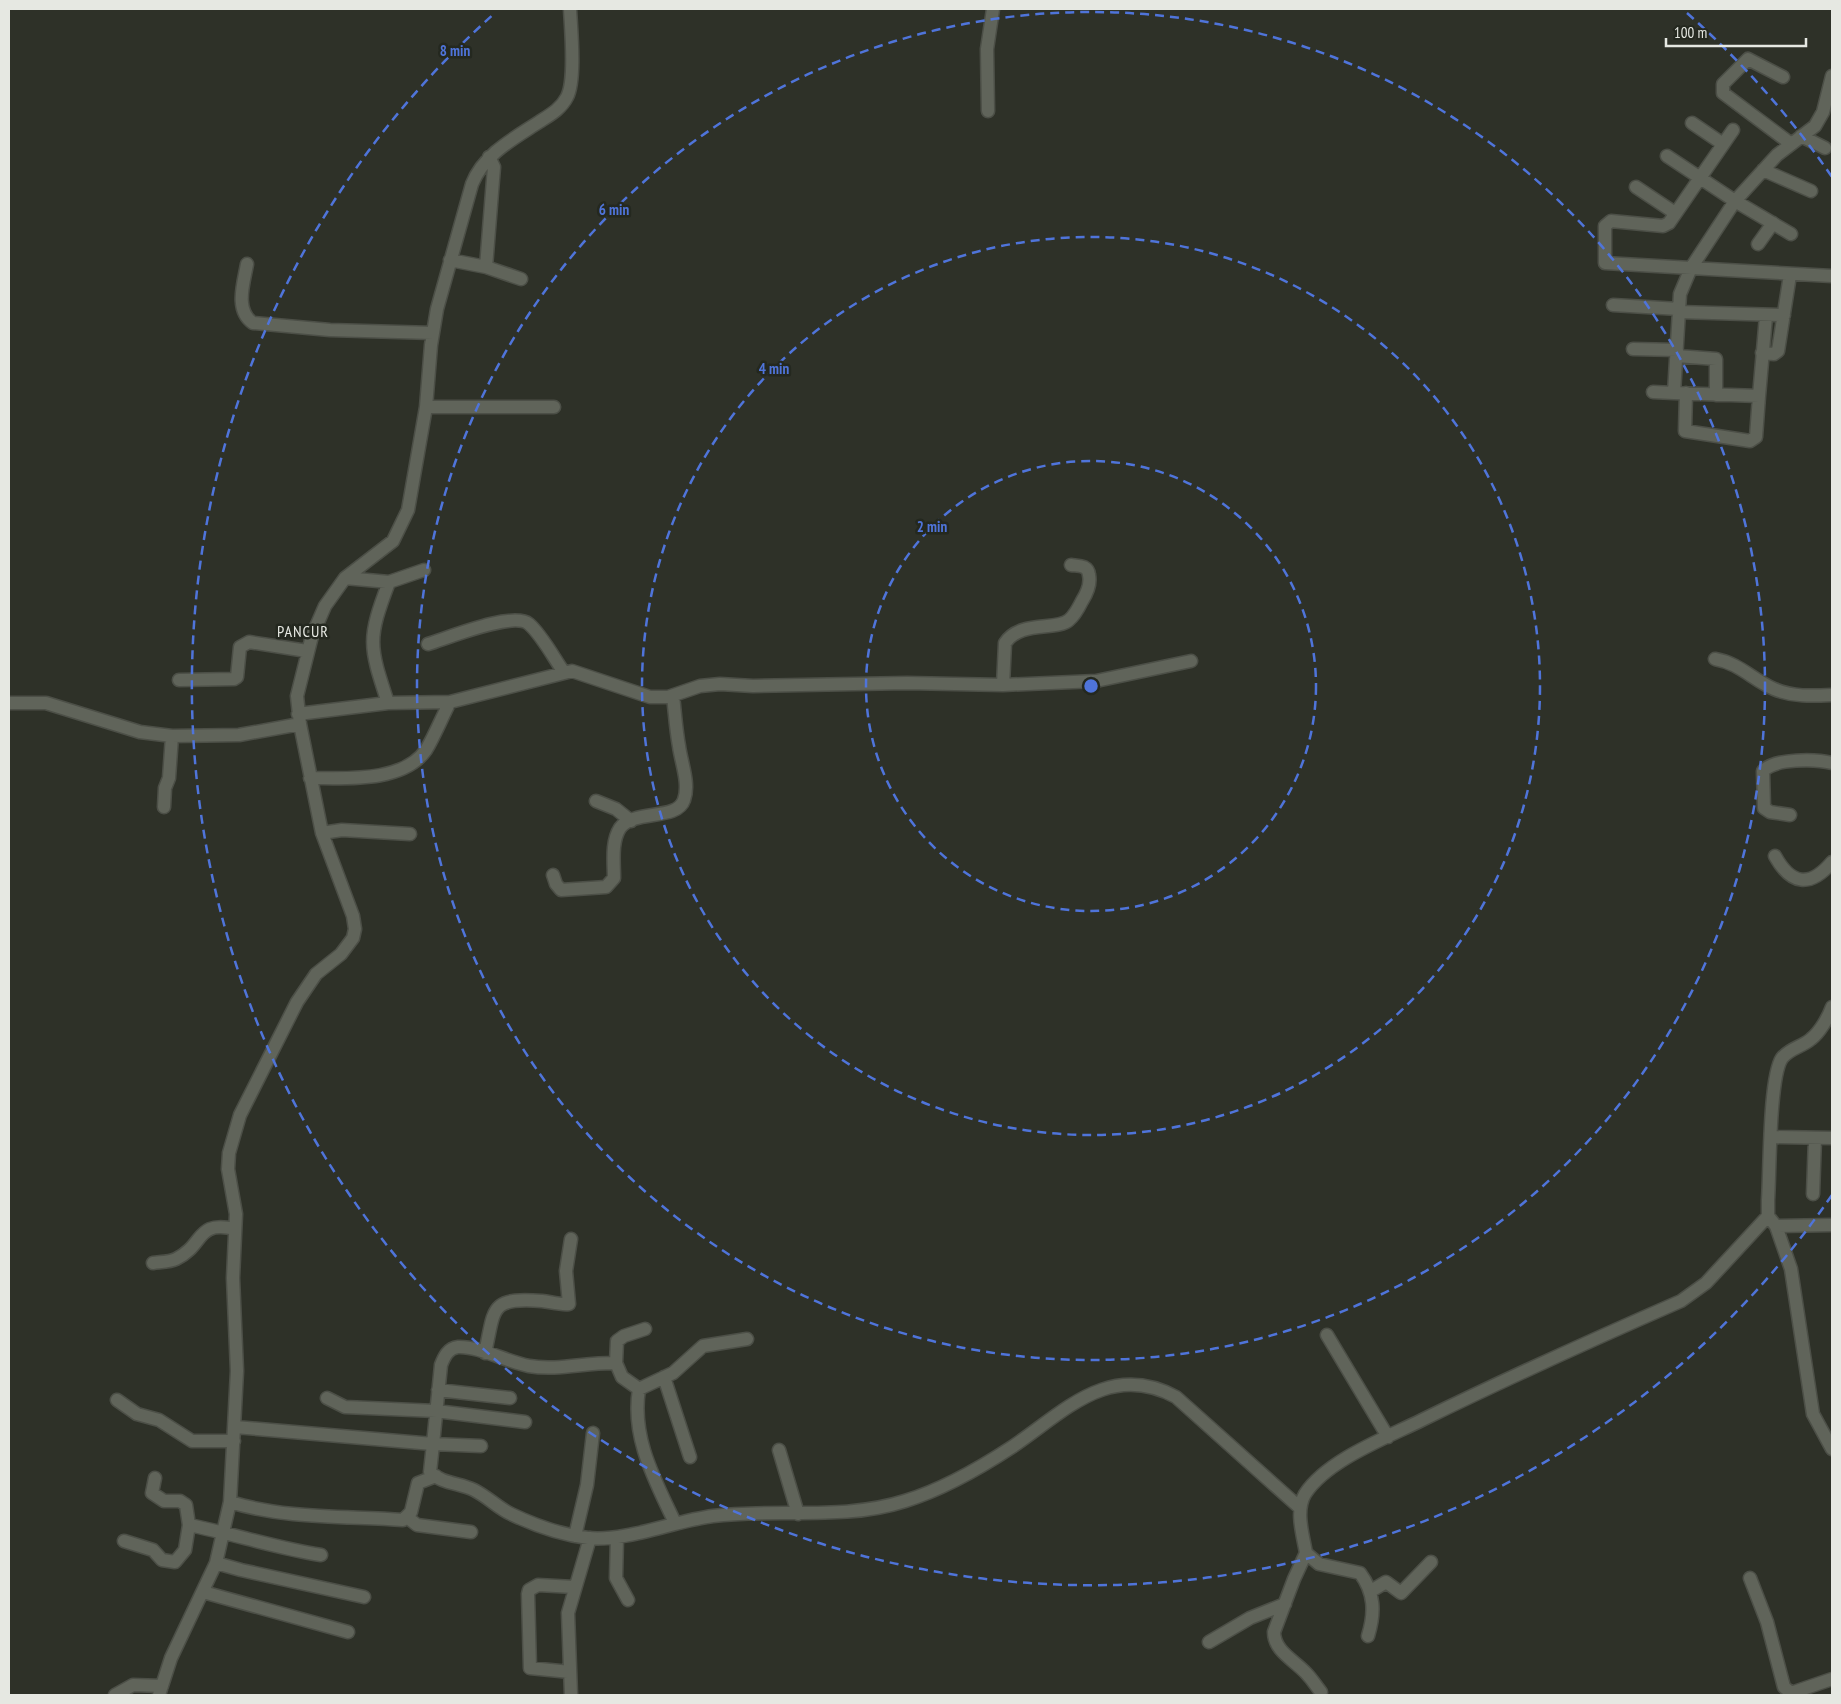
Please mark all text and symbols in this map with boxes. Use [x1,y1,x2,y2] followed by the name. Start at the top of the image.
[1666,15,1806,47] scale bar
[1674,23,1707,42] text: 100 m
[440,41,470,60] text: 8 min
[599,200,629,219] text: 6 min
[759,359,789,378] text: 4 min
[917,517,947,536] text: 2 min
[277,621,329,641] district label: PANCUR
[1082,677,1100,695] centre of rings

